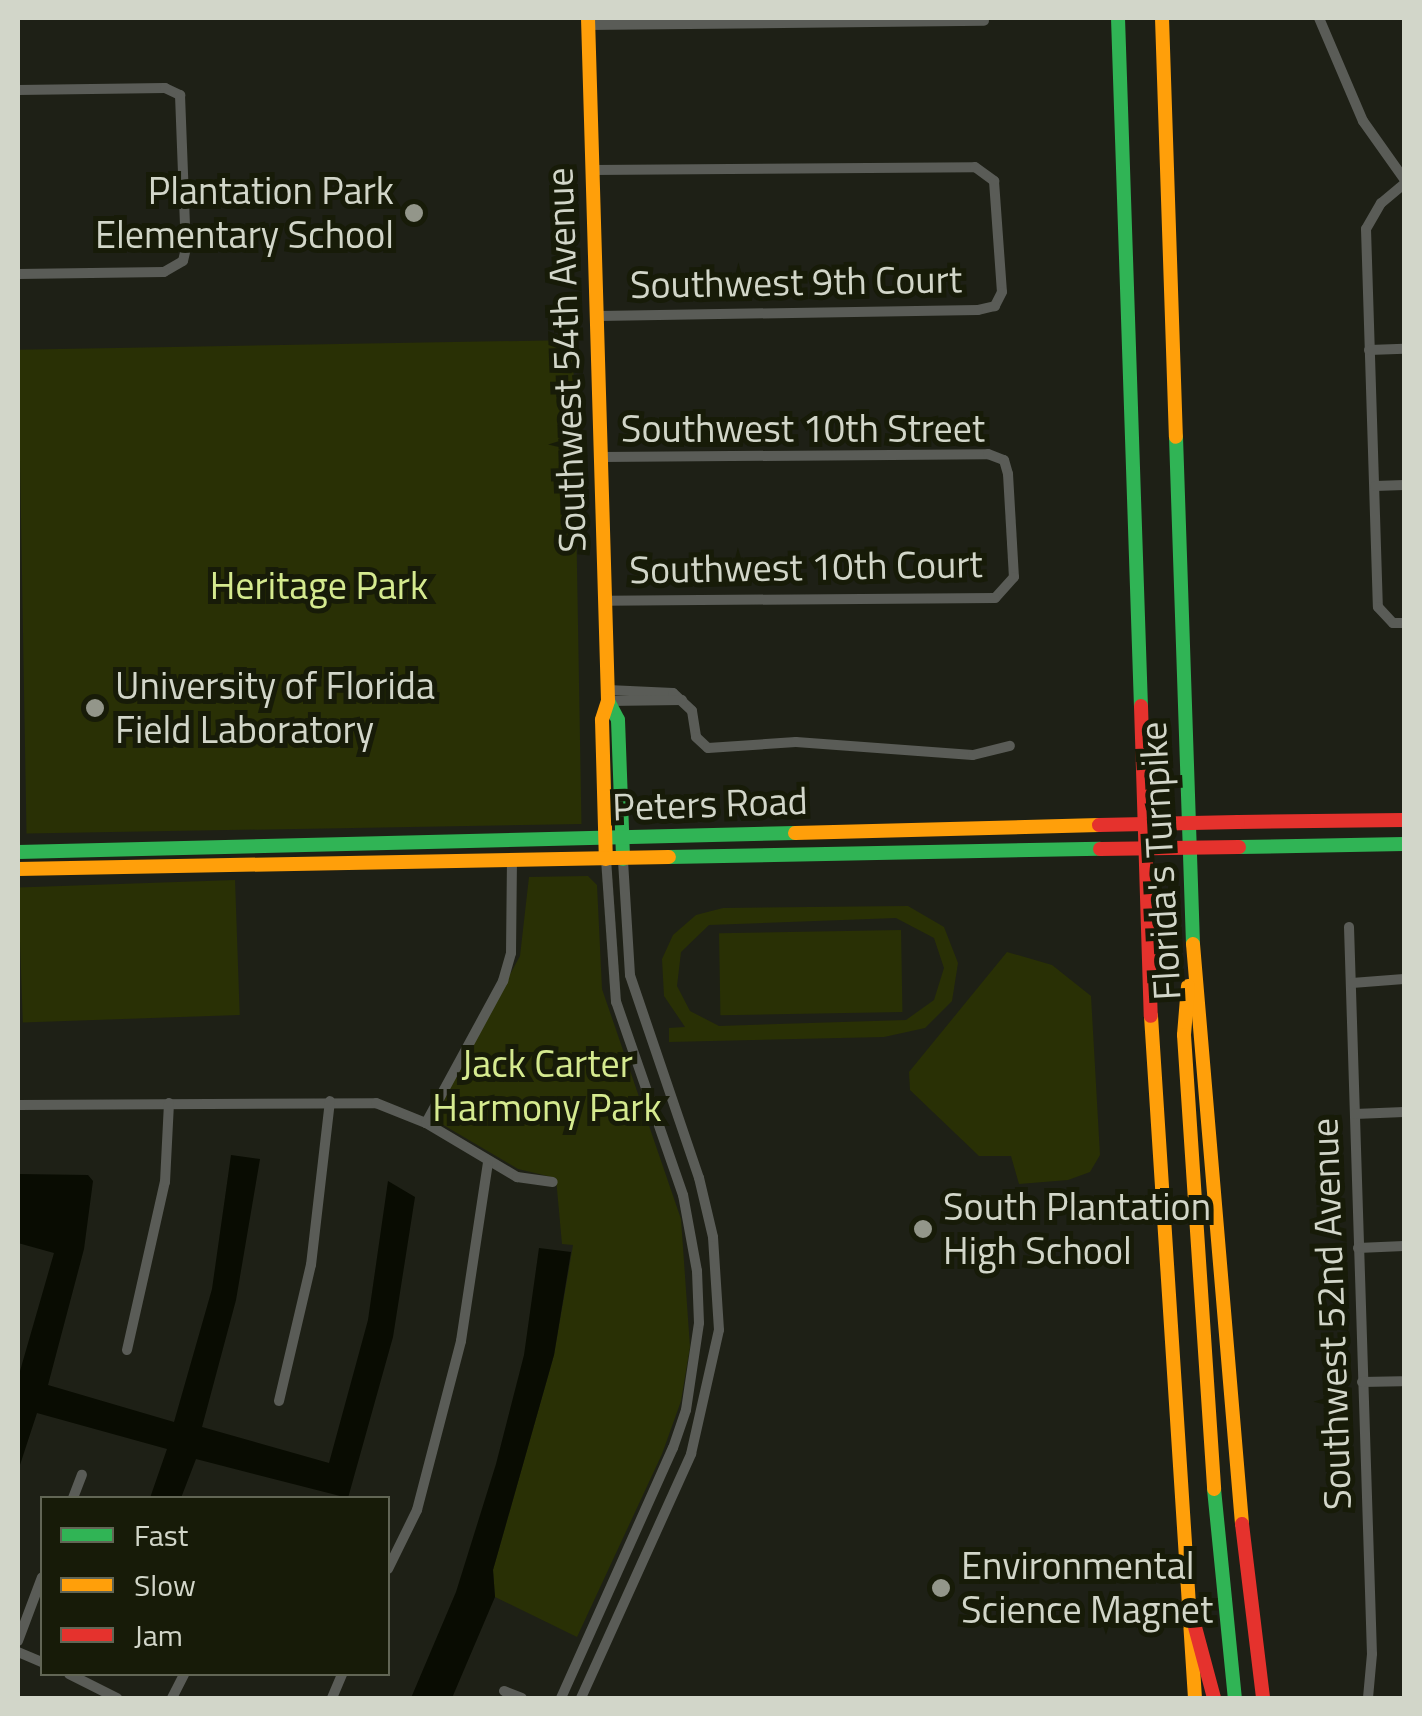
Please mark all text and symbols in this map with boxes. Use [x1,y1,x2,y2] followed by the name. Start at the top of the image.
[536,167,596,553] street label: Southwest 54th Avenue
[95,168,394,258] place label: Plantation Park Elementary School
[403,202,425,224] marker: Plantation Park Elementary School
[630,256,962,308] street label: Southwest 9th Court
[621,406,985,452] street label: Southwest 10th Street
[629,541,983,593] street label: Southwest 10th Court
[210,563,428,609] park label: Heritage Park
[115,663,435,752] place label: University of Florida Field Laboratory
[84,697,106,719] marker: University of Florida Field Laboratory
[1130,721,1190,1001] street label: Florida's Turnpike
[612,778,808,830] street label: Peters Road
[432,1041,662,1130] park label: Jack Carter Harmony Park
[1301,1117,1361,1511] street label: Southwest 52nd Avenue
[943,1184,1211,1274] place label: South Plantation High School
[912,1218,934,1240] marker: South Plantation High School
[40,1496,390,1676] legend
[134,1512,188,1558] text: Fast
[961,1543,1213,1632] place label: Environmental Science Magnet
[134,1562,196,1608] text: Slow
[930,1577,952,1599] marker: Environmental Science Magnet
[134,1612,183,1658] text: Jam

